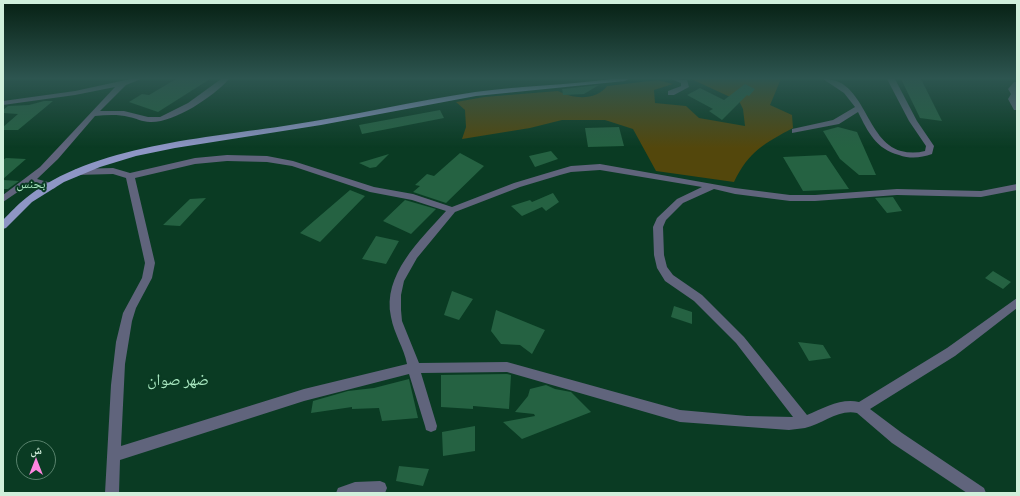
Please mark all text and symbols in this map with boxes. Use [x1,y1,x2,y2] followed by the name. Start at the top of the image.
[16,176,46,192] district label: بحنس
[147,370,209,390] district label: ضهر صوان
[16,440,56,480] north arrow
[30,441,42,457] text: ش

